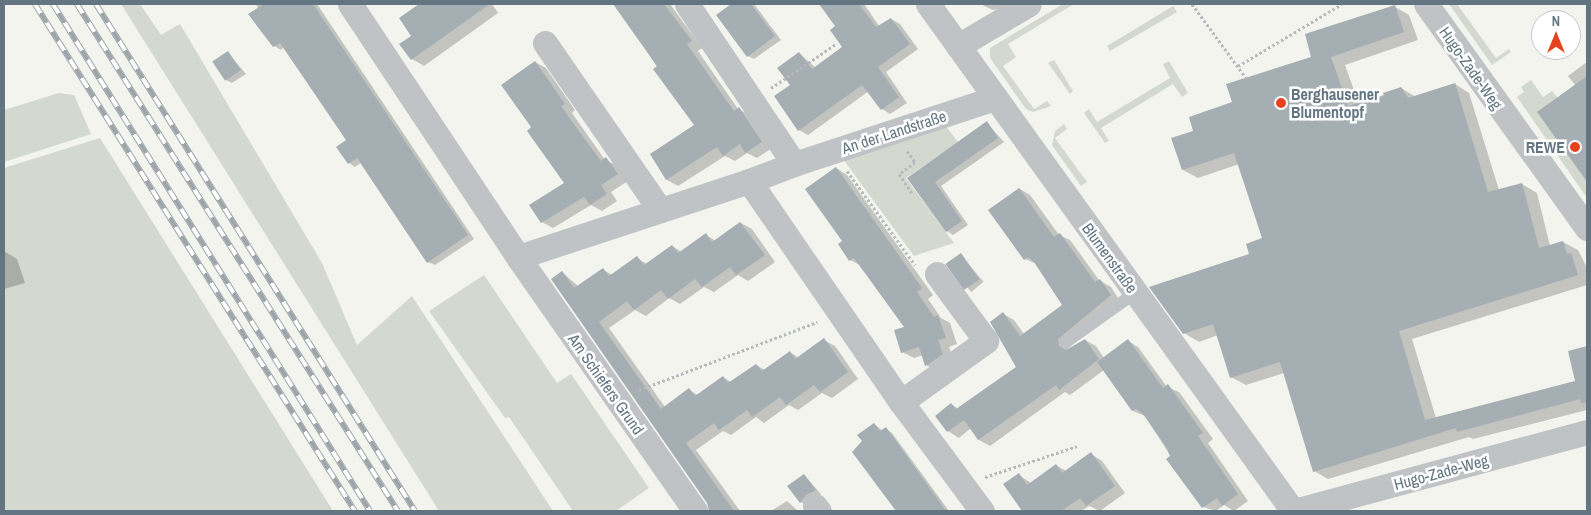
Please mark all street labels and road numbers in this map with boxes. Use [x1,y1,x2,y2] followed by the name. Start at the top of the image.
[1435,23,1507,113] street label: Hugo-Zade-Weg
[839,106,949,158] street label: An der Landstraße
[1078,219,1142,297] street label: Blumenstraße
[564,330,648,438] street label: Am Schiefers Grund
[1392,450,1490,494] street label: Hugo-Zade-Weg

